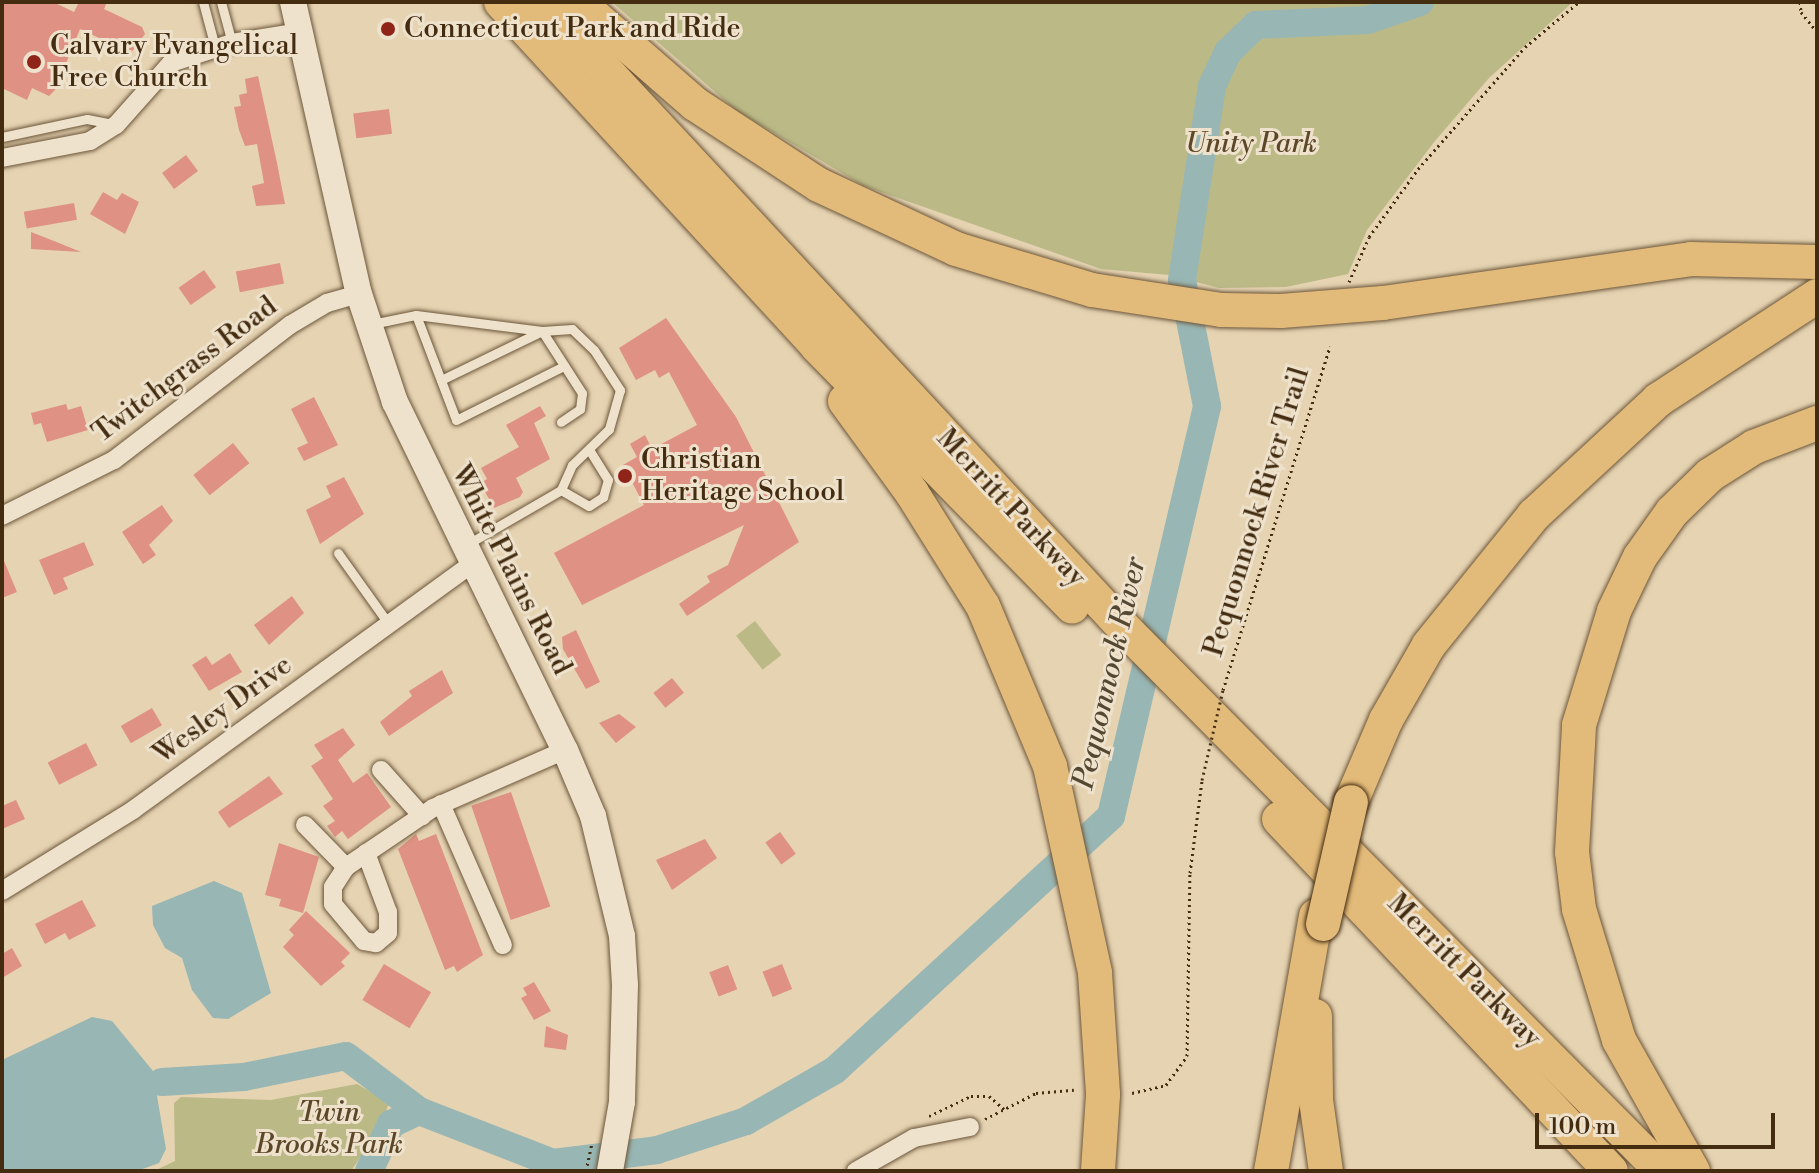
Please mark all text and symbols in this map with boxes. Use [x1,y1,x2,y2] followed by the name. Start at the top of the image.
[404,12,741,46] place label: Connecticut Park and Ride
[379,20,397,38] marker: Connecticut Park and Ride
[50,29,298,95] place label: Calvary Evangelical Free Church
[25,53,43,71] marker: Calvary Evangelical Free Church
[1185,127,1317,161] park label: Unity Park
[86,290,284,450] street label: Twitchgrass Road
[1197,363,1317,661] street label: Pequonnock River Trail
[929,422,1093,594] street label: Merritt Parkway
[641,443,844,509] place label: Christian Heritage School
[444,459,578,681] street label: White Plains Road
[616,467,634,485] marker: Christian Heritage School
[1066,553,1154,793] water label: Pequonnock River
[147,649,299,771] street label: Wesley Drive
[1380,887,1548,1055] street label: Merritt Parkway
[255,1096,403,1162] park label: Twin Brooks Park
[1539,1097,1779,1147] scale bar
[1549,1112,1616,1142] text: 100 m

